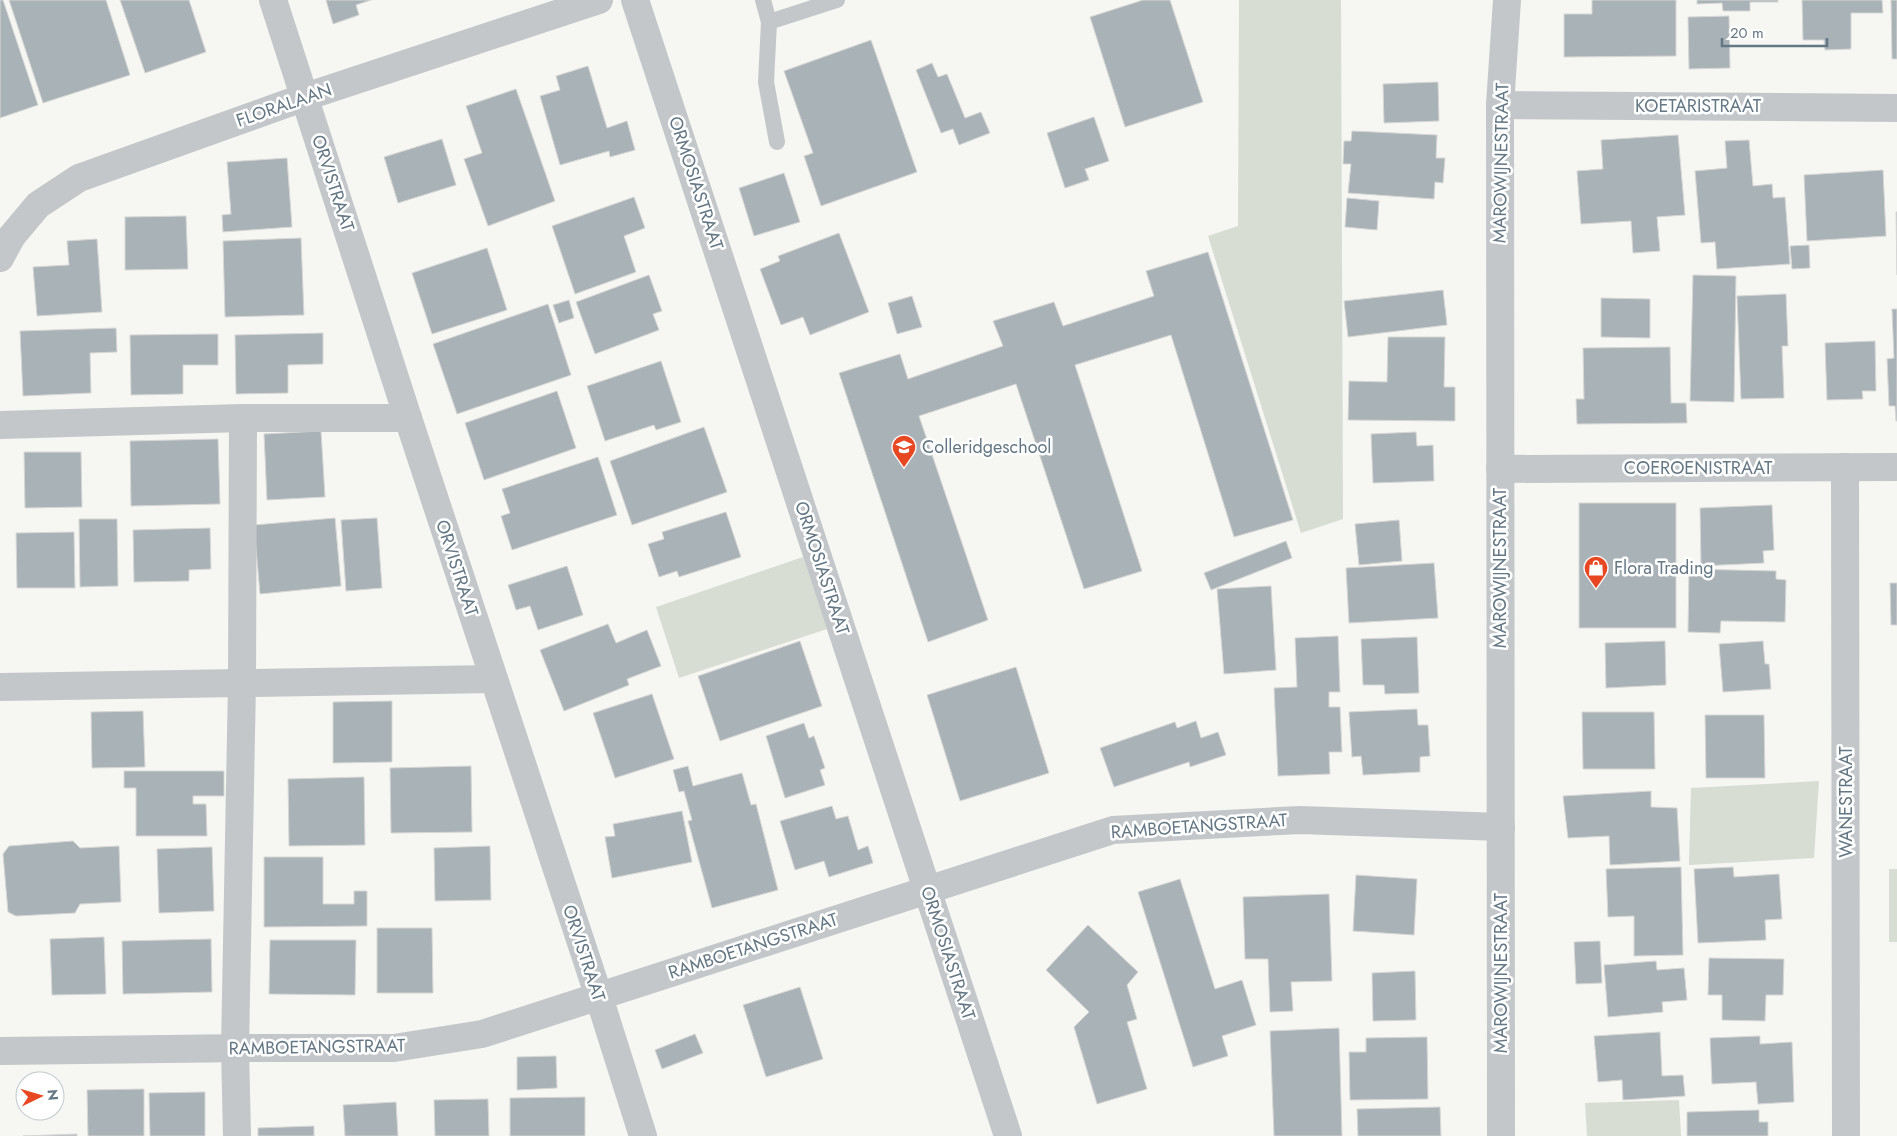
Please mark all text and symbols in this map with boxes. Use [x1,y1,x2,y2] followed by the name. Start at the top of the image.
[1722,15,1827,47] scale bar
[1730,22,1764,44] text: 20 m
[233,76,335,134] street label: FLORALAAN
[1487,82,1515,243] street label: MAROWIJNESTRAAT
[1635,93,1762,119] street label: KOETARISTRAAT
[662,113,730,254] street label: ORMOSIASTRAAT
[305,131,361,235] street label: ORVISTRAAT
[891,434,917,468] school or university icon: Colleridgeschool
[922,434,1051,460] place label: Colleridgeschool
[1624,455,1773,481] street label: COEROENISTRAAT
[1487,487,1513,648] street label: MAROWIJNESTRAAT
[788,498,856,639] street label: ORMOSIASTRAAT
[429,516,485,620] street label: ORVISTRAAT
[1583,555,1609,589] shop icon: Flora Trading
[1614,555,1714,581] place label: Flora Trading
[1833,746,1859,858] street label: WANESTRAAT
[1110,807,1289,845] street label: RAMBOETANGSTRAAT
[914,883,982,1024] street label: ORMOSIASTRAAT
[1488,892,1514,1053] street label: MAROWIJNESTRAAT
[556,901,612,1005] street label: ORVISTRAAT
[665,906,842,986] street label: RAMBOETANGSTRAAT
[228,1032,406,1062] street label: RAMBOETANGSTRAAT
[15,1071,65,1121] north arrow
[43,1088,63,1101] text: N

